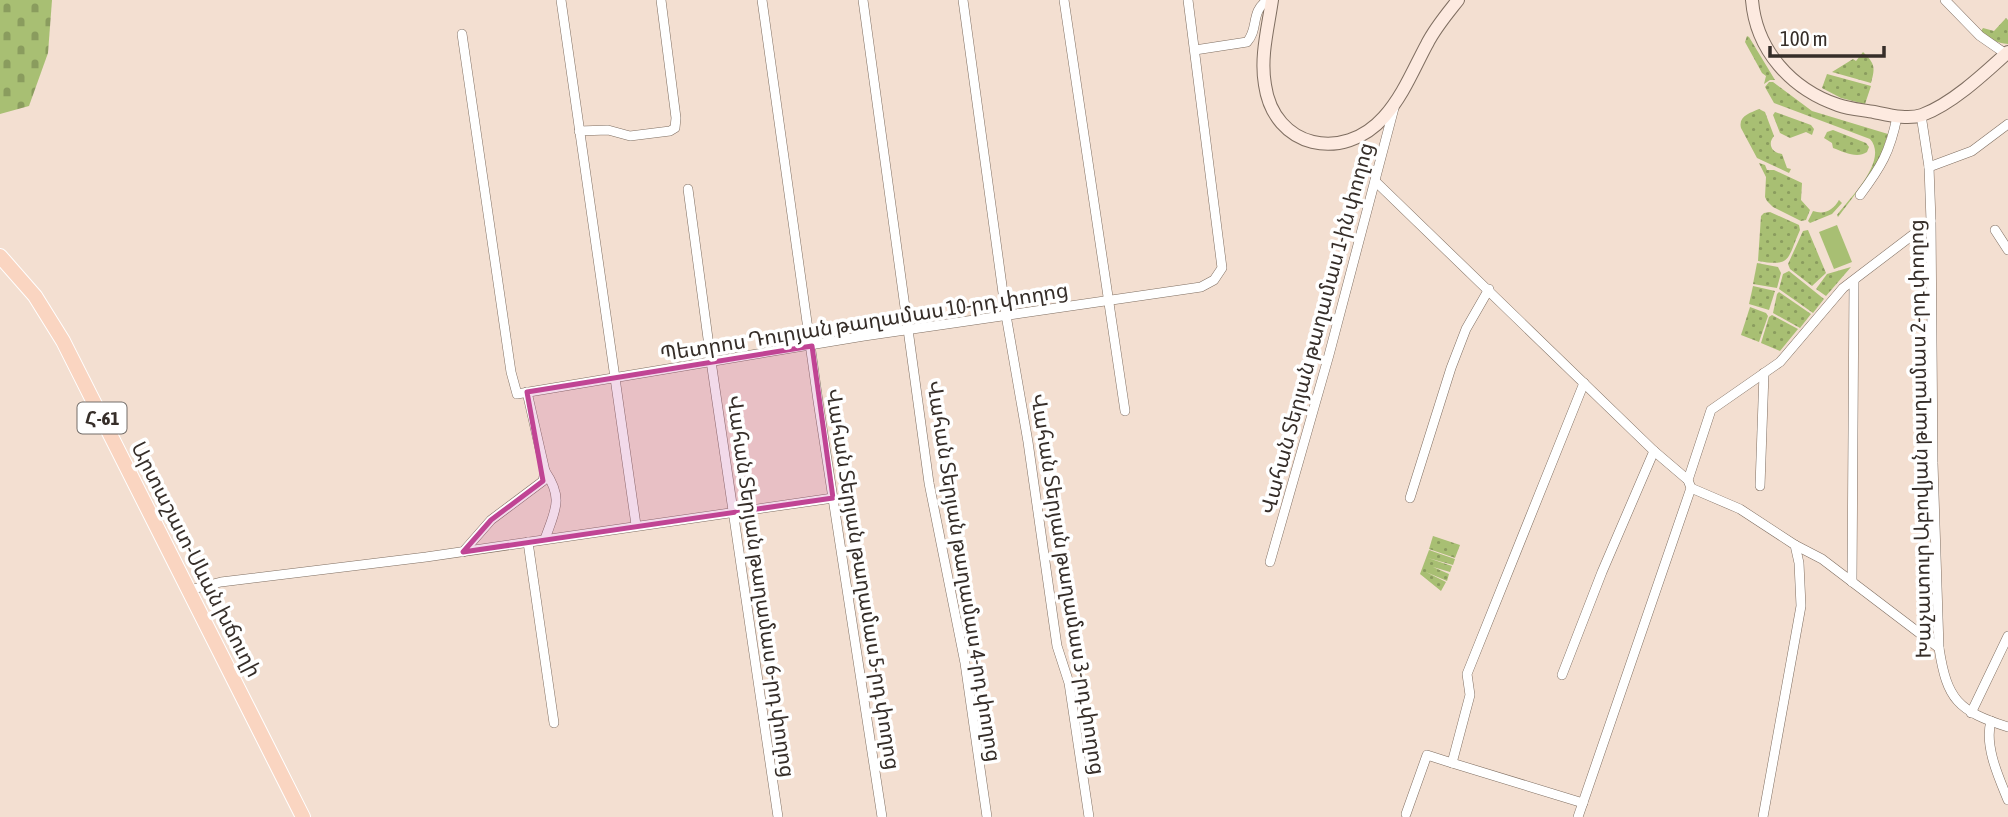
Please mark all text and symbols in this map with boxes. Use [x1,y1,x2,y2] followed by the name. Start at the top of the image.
[1770,14,1884,58] scale bar
[1780,26,1828,50] text: 100 m
[1255,140,1378,517] street label: Վահան Տերյան թաղամաս 1-ին փողոց
[1903,219,1936,659] street label: Խաչատուր Աբովյան թաղամաս 2-րդ փողոց
[658,277,1070,366] street label: Պետրոս Դուրյան թաղամաս 10-րդ փողոց
[922,379,1007,764] street label: Վահան Տերյան թաղամաս 4-րդ փողոց
[821,387,906,772] street label: Վահան Տերյան թաղամաս 5-րդ փողոց
[1026,392,1111,777] street label: Վահան Տերյան թաղամաս 3-րդ փողոց
[722,393,801,779] street label: Վահան Տերյան թաղամաս 6-րդ փողոց
[78,402,126,434] road number: Հ-61
[126,437,267,681] street label: Արտաշատ-Սևան խճուղի

